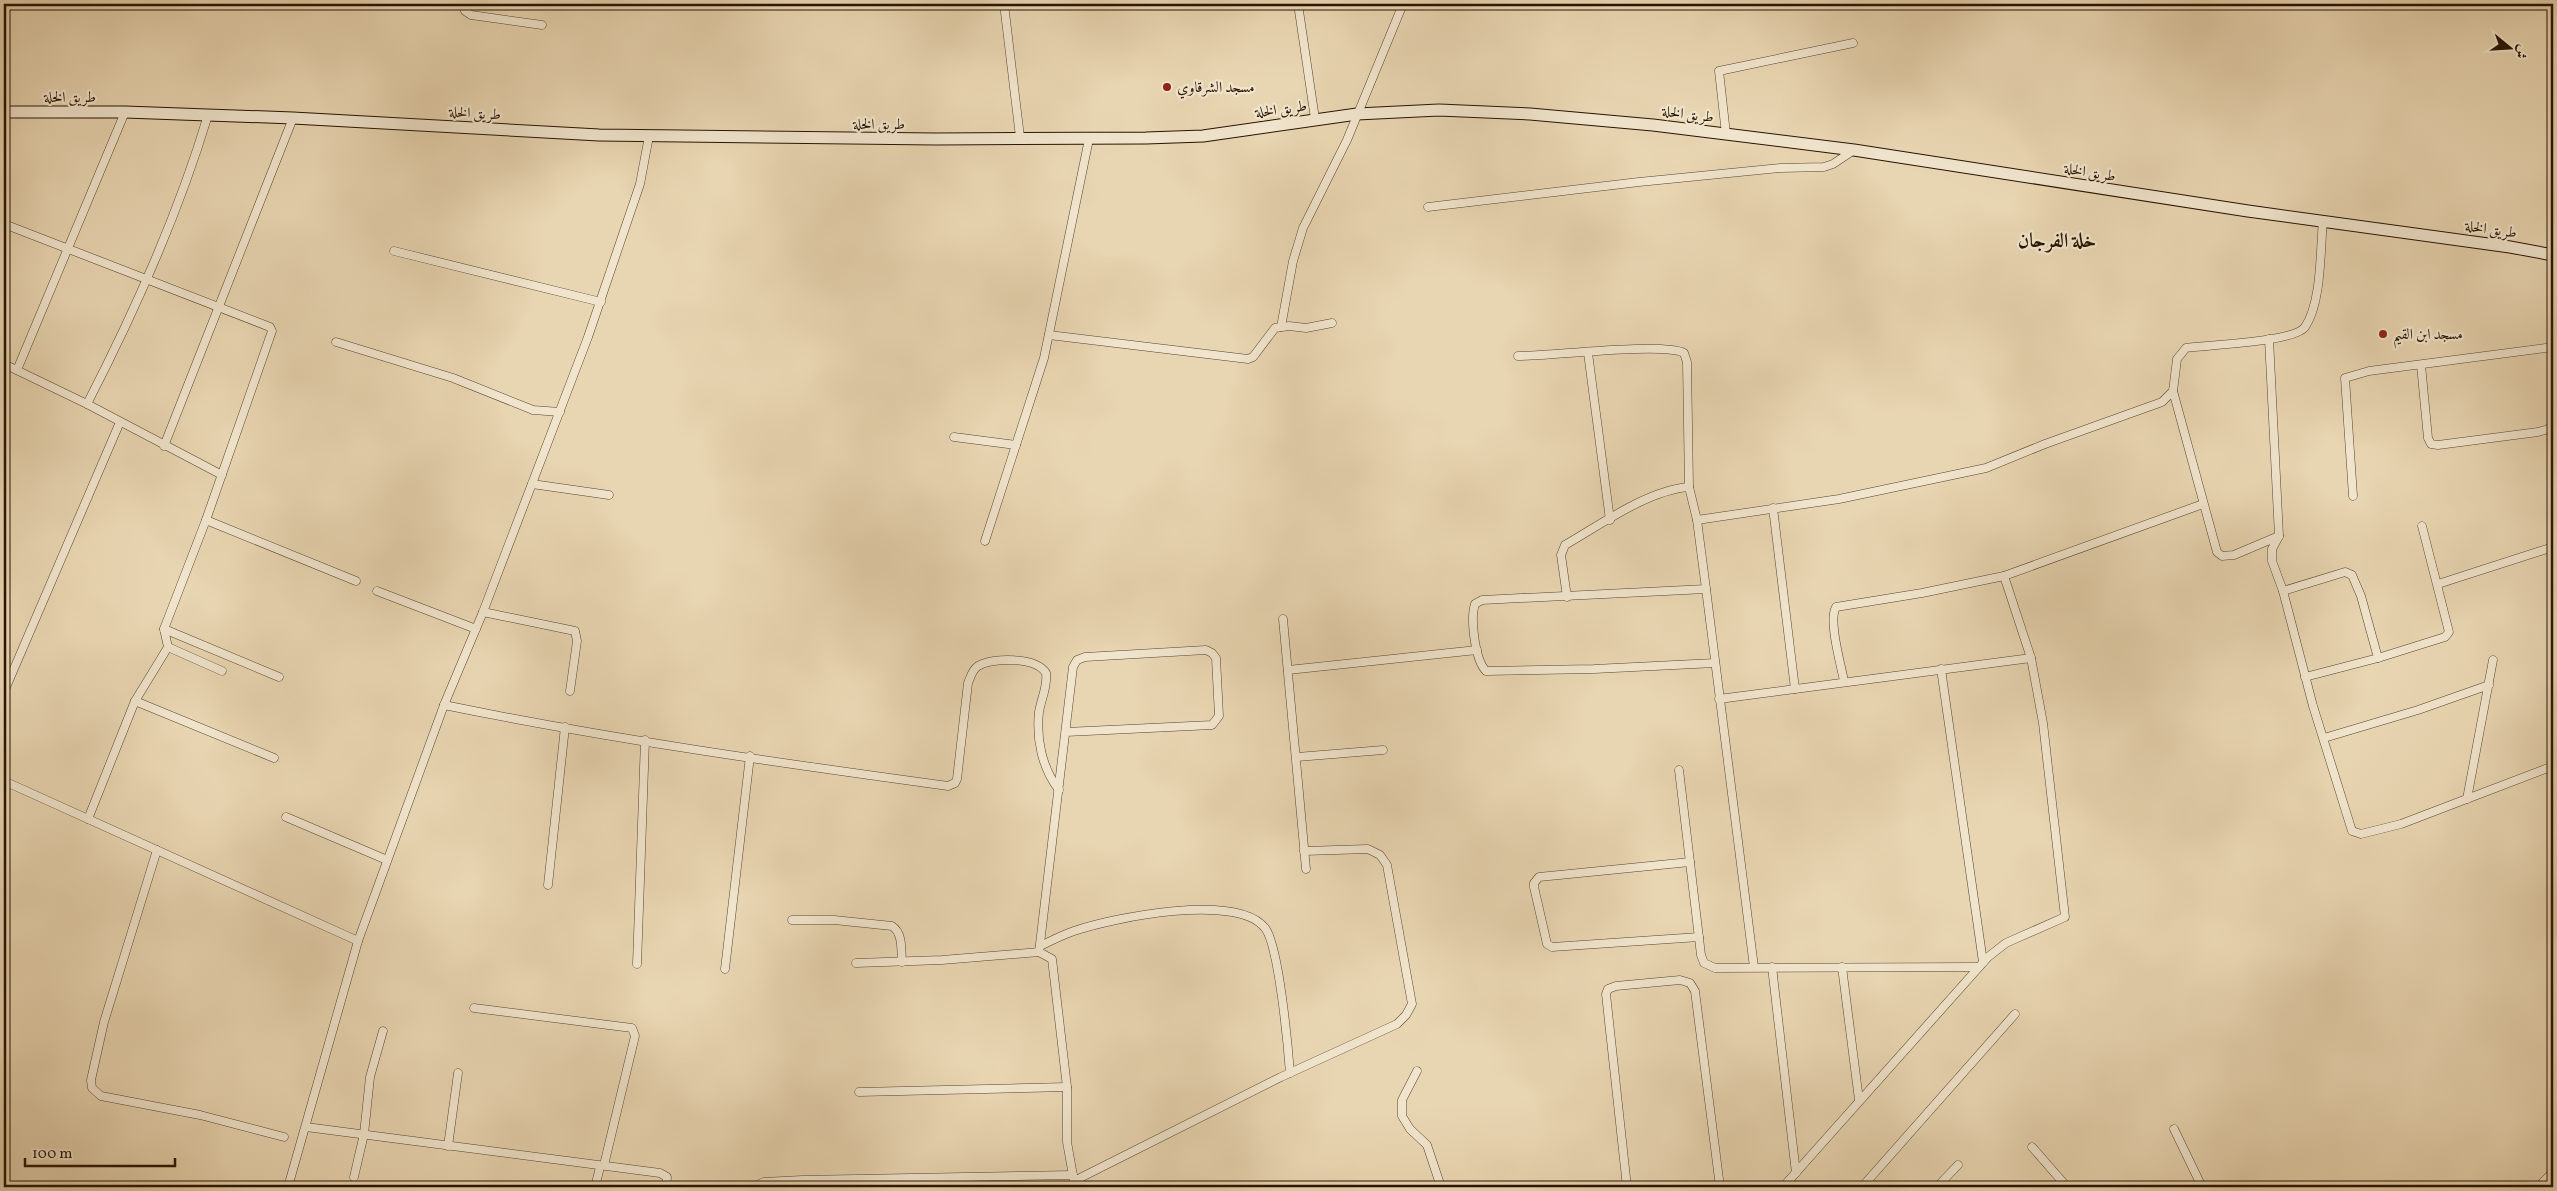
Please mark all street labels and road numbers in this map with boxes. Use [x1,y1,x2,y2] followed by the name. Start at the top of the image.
[43,88,96,109] street label: طريق الخلة
[1253,96,1308,125] street label: طريق الخلة
[1660,102,1715,129] street label: طريق الخلة
[447,103,501,126] street label: طريق الخلة
[852,115,905,136] street label: طريق الخلة
[2061,159,2117,188] street label: طريق الخلة
[2463,216,2518,245] street label: طريق الخلة

